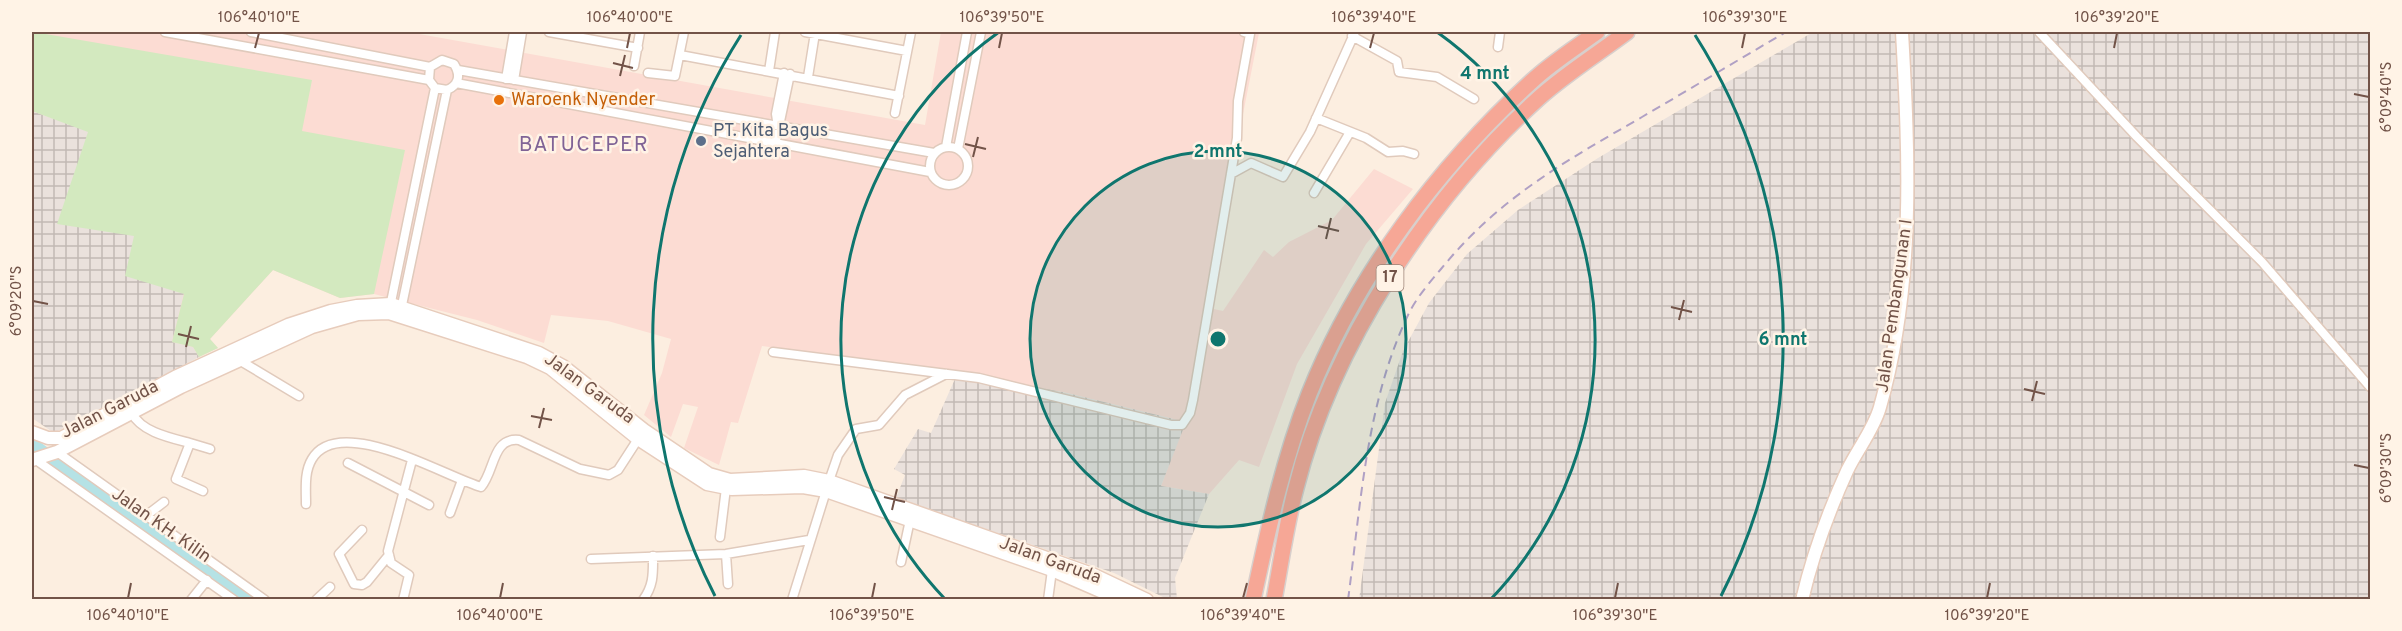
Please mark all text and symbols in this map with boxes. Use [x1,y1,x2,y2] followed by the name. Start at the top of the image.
[218,9,300,28] text: 106°40'10"E
[587,9,673,28] text: 106°40'00"E
[959,9,1045,28] text: 106°39'50"E
[1331,9,1417,28] text: 106°39'40"E
[1703,9,1787,28] text: 106°39'30"E
[2074,9,2160,28] text: 106°39'20"E
[2378,62,2397,132] text: 6°09'40"S
[1460,63,1510,86] text: 4 mnt
[511,89,655,112] place label: Waroenk Nyender
[492,93,506,107] marker: Waroenk Nyender
[713,120,828,164] place label: PT. Kita Bagus Sejahtera
[519,132,649,159] district label: BATUCEPER
[694,134,708,148] marker: PT. Kita Bagus Sejahtera
[1194,141,1242,164] text: 2 mnt
[1871,218,1919,394] street label: Jalan Pembangunan I
[1376,265,1404,291] road number: 17
[8,266,27,336] text: 6°09'20"S
[1208,329,1228,349] centre of rings
[1759,329,1807,352] text: 6 mnt
[539,348,639,430] street label: Jalan Garuda
[57,376,163,444] street label: Jalan Garuda
[2378,433,2397,503] text: 6°09'30"S
[107,483,215,569] street label: Jalan KH. Kilin
[996,532,1104,590] street label: Jalan Garuda
[87,607,169,626] text: 106°40'10"E
[457,607,543,626] text: 106°40'00"E
[829,607,915,626] text: 106°39'50"E
[1200,607,1286,626] text: 106°39'40"E
[1573,607,1657,626] text: 106°39'30"E
[1944,607,2030,626] text: 106°39'20"E

